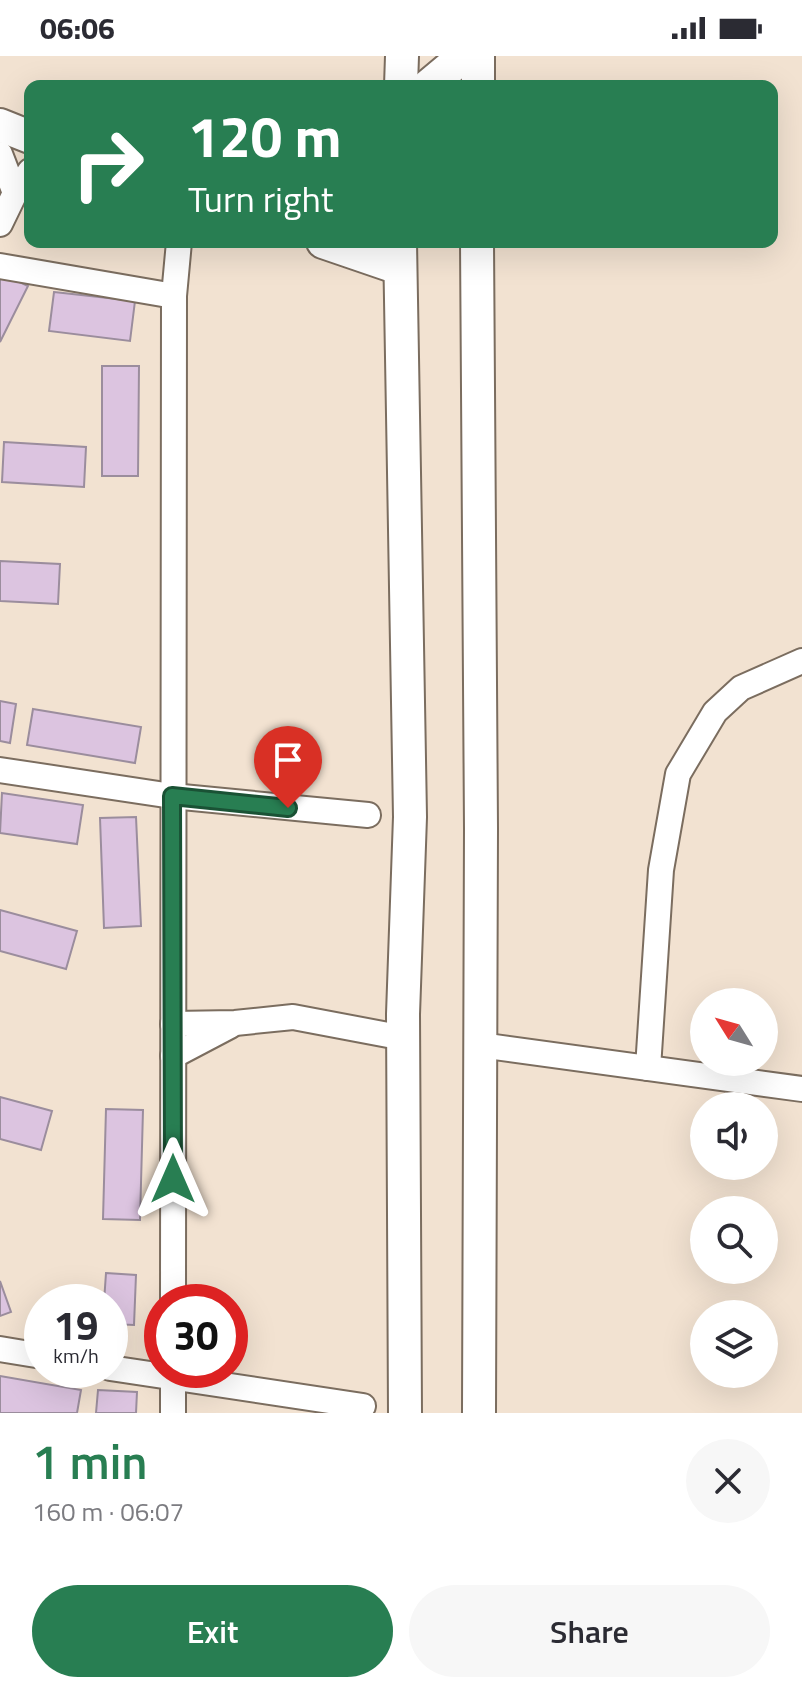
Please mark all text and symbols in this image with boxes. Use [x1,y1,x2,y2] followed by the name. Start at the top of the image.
[40,5,115,51] text: 06:06
[188,94,341,179] text: 120 m
[56,112,160,216] icon: right
[188,171,333,226] text: Turn right
[254,726,322,808] pin
[266,738,310,782] icon: arrive
[690,988,778,1076] north arrow
[690,988,778,1388] map controls
[690,1092,778,1180] button: sound
[131,1137,215,1221] position arrow
[690,1196,778,1284] button: search
[144,1284,248,1388] speed limit sign: 30
[54,1295,98,1356] text: 19
[690,1300,778,1388] button: layers
[53,1340,99,1371] text: km/h
[32,1425,147,1498] text: 1 min
[686,1439,770,1523] button: close
[32,1492,184,1531] text: 160 m · 06:07
[32,1585,393,1677] button: Exit
[409,1585,770,1677] button: Share

